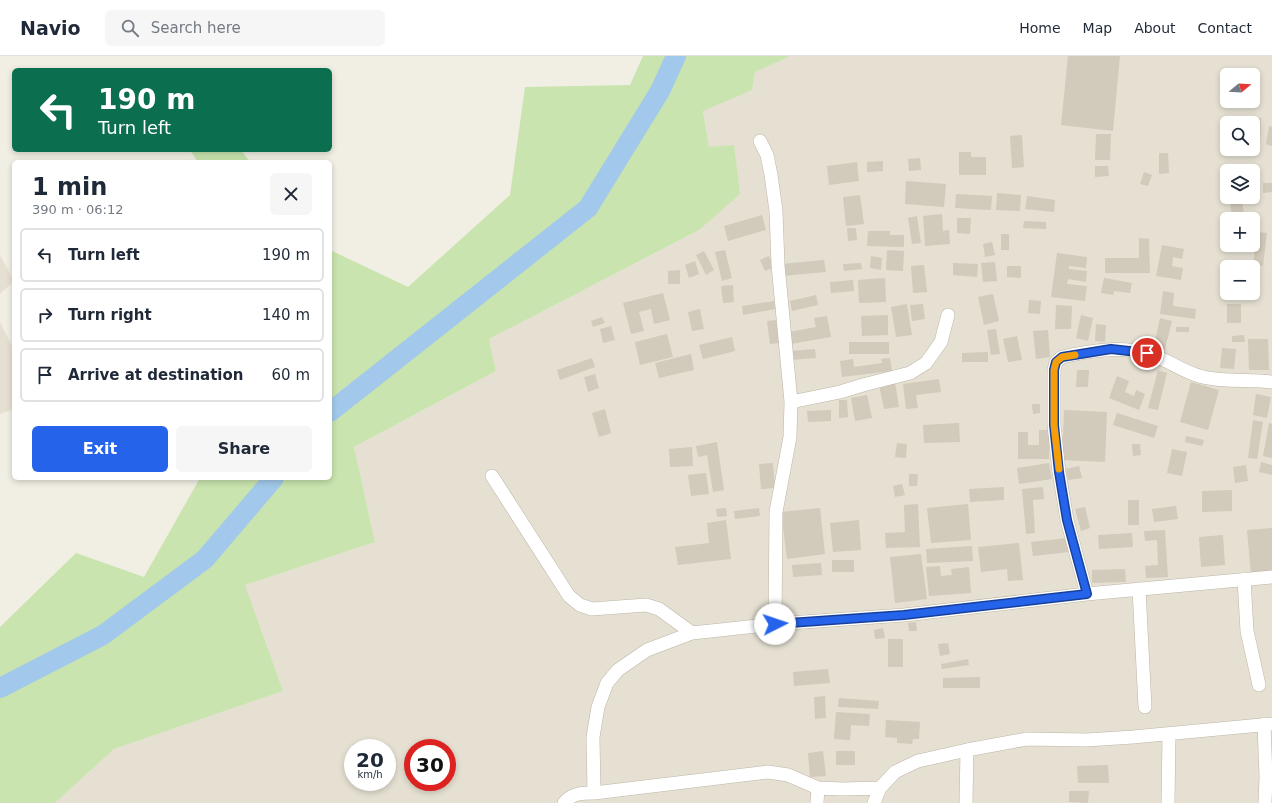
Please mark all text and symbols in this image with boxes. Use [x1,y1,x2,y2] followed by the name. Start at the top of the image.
[105,10,385,46] search box
[20,17,81,39] text: Navio
[119,17,141,39] icon: search
[151,19,241,37] text: Search here
[1019,20,1061,36] text: Home
[1083,20,1112,36] text: Map
[1134,20,1176,36] text: About
[1198,20,1252,36] text: Contact
[1220,68,1260,108] north arrow
[1220,68,1260,300] map controls
[98,83,195,116] text: 190 m
[32,84,84,136] icon: left
[1220,116,1260,156] button: search
[98,117,171,138] text: Turn left
[1220,164,1260,204] button: layers
[32,173,107,201] text: 1 min
[270,173,312,215] button: close
[32,202,123,217] text: 390 m · 06:12
[1220,212,1260,252] button: +
[34,244,56,266] icon: left
[68,246,140,264] text: Turn left
[262,246,310,264] text: 190 m
[1220,260,1260,300] button: −
[34,304,56,326] icon: right
[68,306,152,324] text: Turn right
[262,306,310,324] text: 140 m
[1130,336,1164,370] pin
[1136,342,1158,364] icon: arrive
[34,364,56,386] icon: arrive
[68,366,243,384] text: Arrive at destination
[272,366,310,384] text: 60 m
[32,426,168,472] button: Exit
[176,426,312,472] button: Share
[754,603,796,645] position arrow
[404,739,456,791] speed limit sign: 30
[356,748,384,772] text: 20
[357,769,383,780] text: km/h

